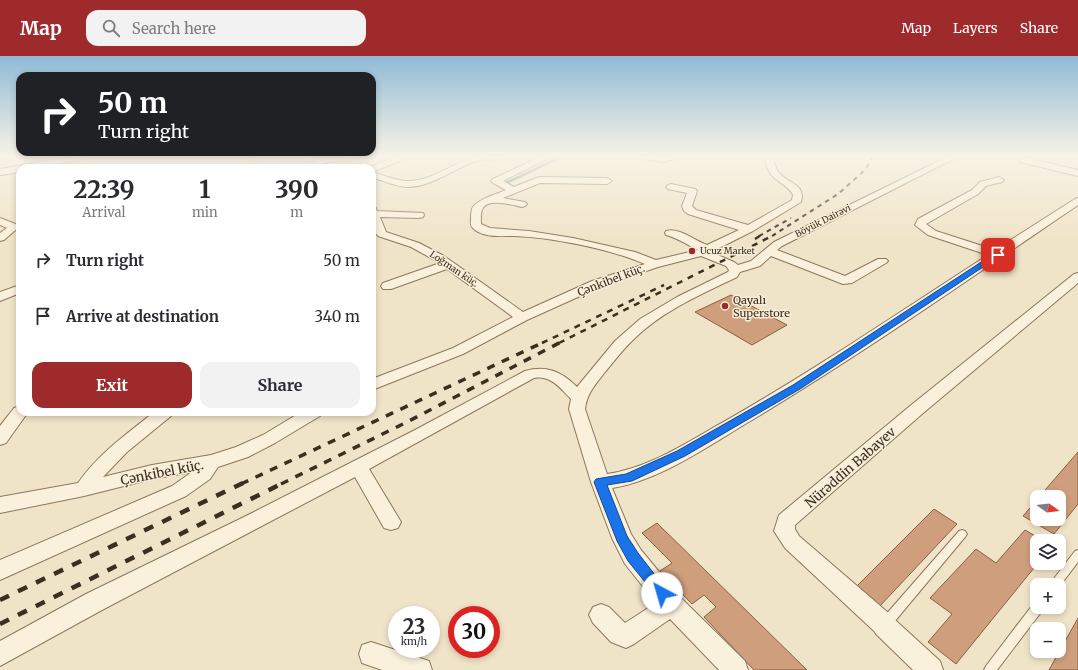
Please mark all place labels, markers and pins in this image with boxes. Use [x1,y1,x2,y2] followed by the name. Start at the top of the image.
[981,238,1015,272] pin
[700,245,756,256] place label: Ucuz Market
[687,246,697,256] marker: Ucuz Market
[733,293,790,320] place label: Qayalı Superstore
[720,301,730,311] marker: Qayalı Superstore

